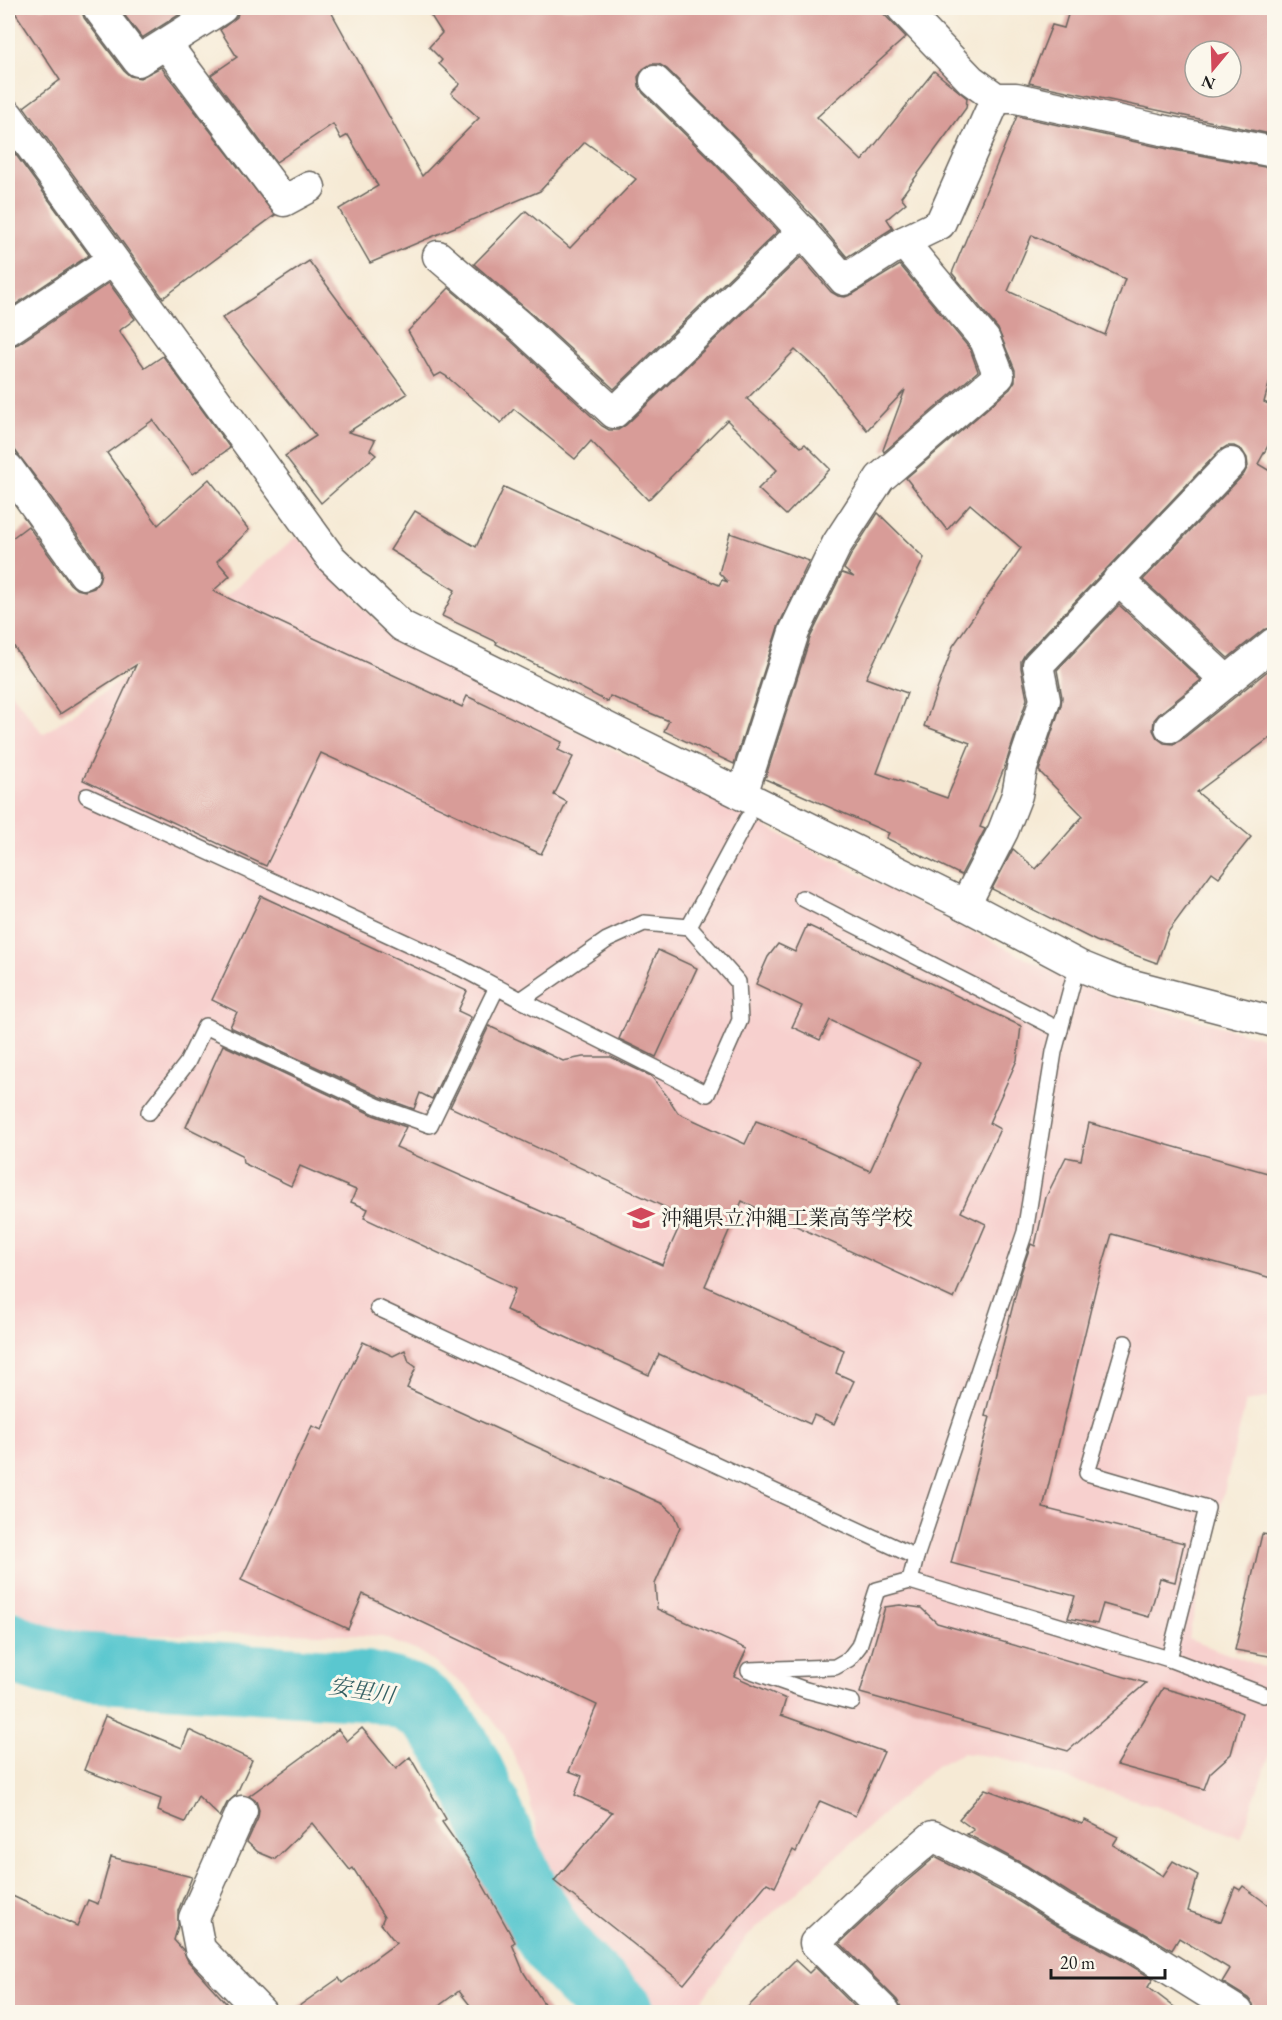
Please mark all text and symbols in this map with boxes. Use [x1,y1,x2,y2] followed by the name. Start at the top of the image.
[1183,39,1243,99] north arrow
[1199,71,1218,95] text: N
[626,1203,656,1233] school or university icon: 沖縄県立沖縄工業高等学校
[661,1204,913,1231] place label: 沖縄県立沖縄工業高等学校
[327,1671,399,1710] water label: 安里川
[1051,1942,1165,1980] scale bar
[1060,1951,1095,1974] text: 20 m

